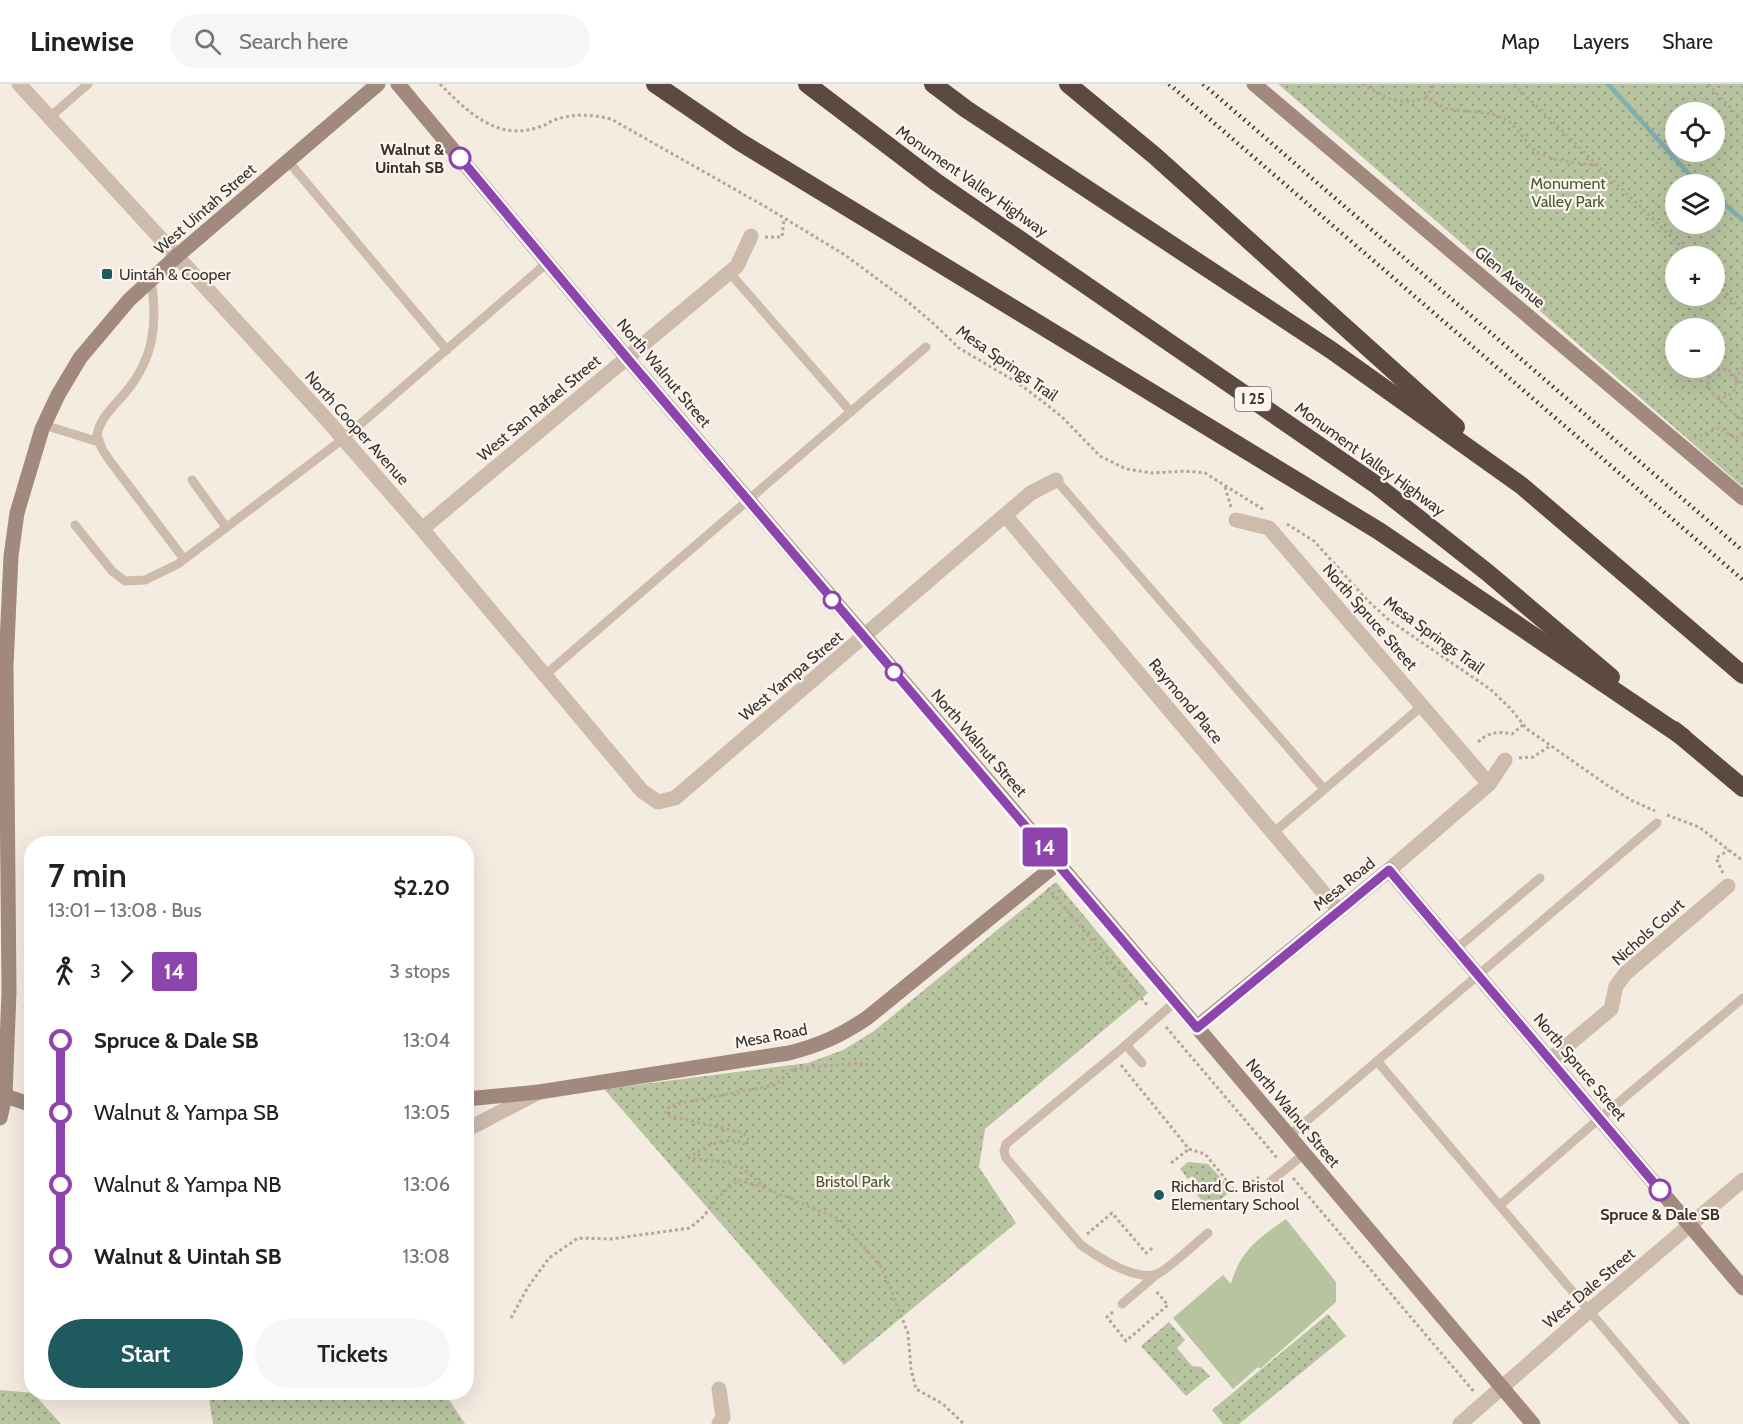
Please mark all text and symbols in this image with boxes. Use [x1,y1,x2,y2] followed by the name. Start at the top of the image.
[170,14,590,68] search box
[30,24,134,58] text: Linewise
[191,25,224,58] icon: search
[239,28,348,55] text: Search here
[1501,29,1540,54] text: Map
[1573,29,1629,54] text: Layers
[1662,29,1713,54] text: Share
[1665,102,1725,378] map controls
[1665,102,1725,162] button: locate
[892,121,1052,241] street label: Monument Valley Highway
[375,140,444,177] place label: Walnut & Uintah SB
[449,147,471,169] marker: Walnut & Uintah SB
[150,159,260,258] street label: West Uintah Street
[1530,174,1606,211] park label: Monument Valley Park
[1665,174,1725,234] button: layers
[1471,242,1549,312] street label: Glen Avenue
[1665,246,1725,306] button: +
[119,265,232,284] place label: Uintah & Cooper
[100,267,114,281] marker: Uintah & Cooper
[613,315,715,432] street label: North Walnut Street
[1665,318,1725,378] button: −
[953,321,1062,405] street label: Mesa Springs Trail
[474,351,605,465] street label: West San Rafael Street
[301,367,413,489] street label: North Cooper Avenue
[1235,387,1271,411] road number: I 25
[1291,398,1449,520] street label: Monument Valley Highway
[1319,560,1422,674] street label: North Spruce Street
[823,591,841,609] unlabelled marker
[1380,592,1488,678] street label: Mesa Springs Trail
[735,627,847,725] street label: West Yampa Street
[1145,655,1227,747] street label: Raymond Place
[885,663,903,681] unlabelled marker
[927,685,1031,801] street label: North Walnut Street
[1018,828,1072,867] line badge: 14
[1035,835,1055,860] text: 14
[1309,853,1379,915] street label: Mesa Road
[48,855,127,895] text: 7 min
[394,874,450,901] text: $2.20
[1608,894,1688,969] street label: Nichols Court
[48,898,202,922] text: 13:01 – 13:08 · Bus
[48,955,81,988] icon: walk
[110,955,143,988] icon: forward
[90,959,101,983] text: 3
[164,959,185,984] text: 14
[389,959,450,983] text: 3 stops
[1530,1009,1631,1125] street label: North Spruce Street
[733,1020,809,1052] street label: Mesa Road
[94,1027,259,1054] text: Spruce & Dale SB
[403,1028,450,1052] text: 13:04
[1242,1055,1344,1172] street label: North Walnut Street
[94,1099,279,1126] text: Walnut & Yampa SB
[404,1100,450,1124] text: 13:05
[94,1171,282,1198] text: Walnut & Yampa NB
[403,1172,450,1196] text: 13:06
[816,1172,891,1191] park label: Bristol Park
[1171,1177,1299,1214] place label: Richard C. Bristol Elementary School
[1649,1179,1671,1201] marker: Spruce & Dale SB
[1152,1188,1166,1202] marker: Richard C. Bristol Elementary School
[1600,1205,1720,1224] place label: Spruce & Dale SB
[94,1243,282,1270] text: Walnut & Uintah SB
[402,1244,450,1268] text: 13:08
[1539,1244,1639,1332] street label: West Dale Street
[48,1319,243,1388] button: Start
[255,1319,450,1388] button: Tickets

